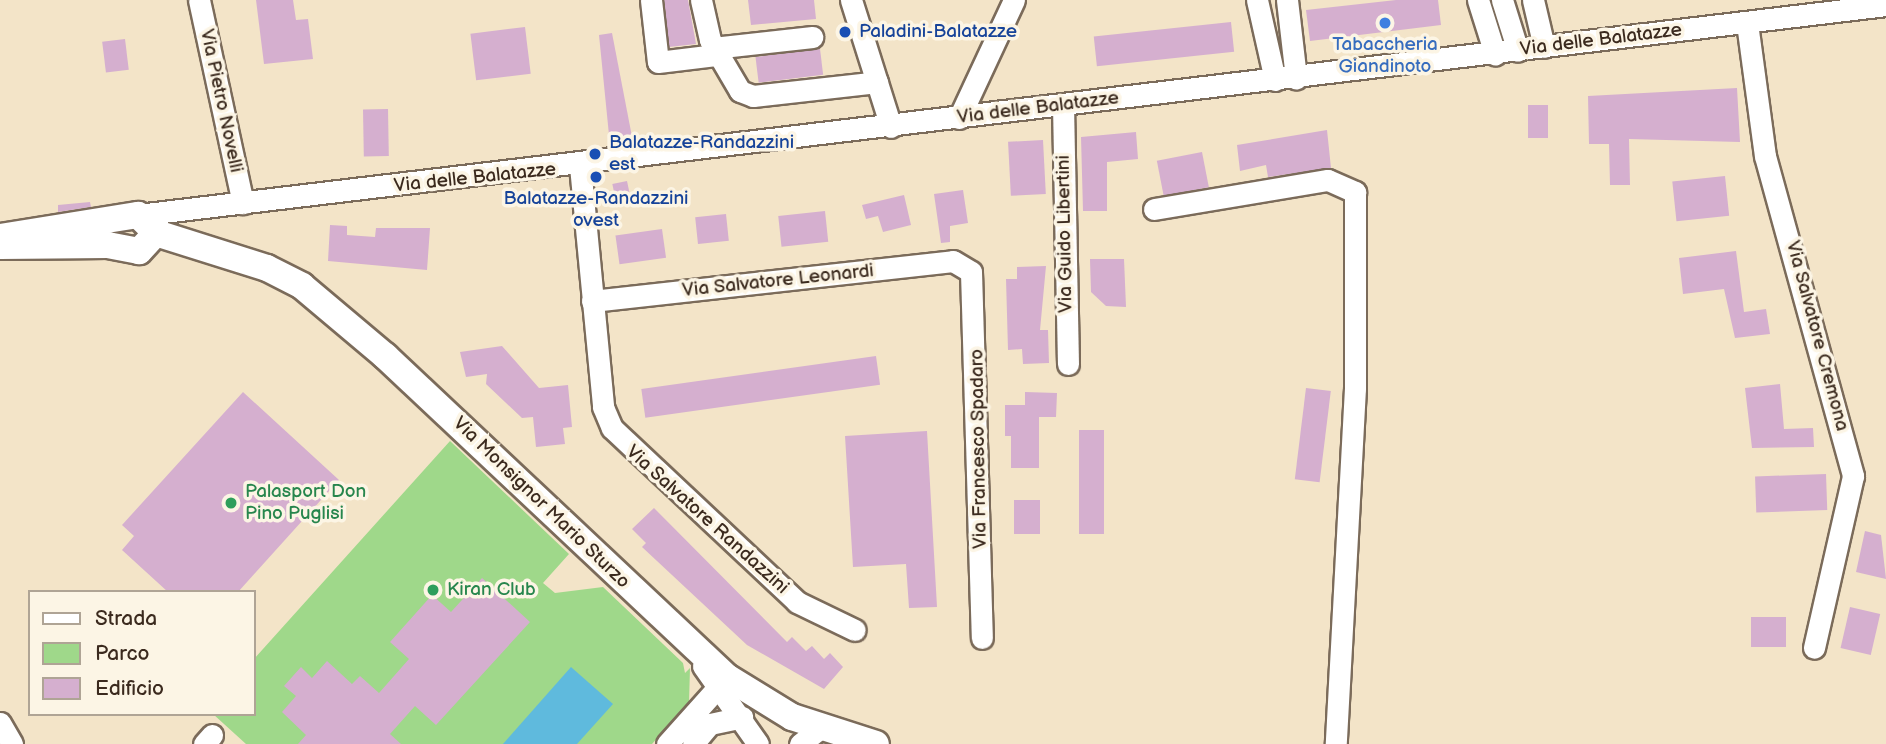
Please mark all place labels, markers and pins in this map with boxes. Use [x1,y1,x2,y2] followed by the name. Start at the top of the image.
[1377,15,1393,31] marker: Tabaccheria Giandinoto
[859,21,1017,43] place label: Paladini-Balatazze
[837,24,853,40] marker: Paladini-Balatazze
[1332,34,1438,78] place label: Tabaccheria Giandinoto
[609,132,794,176] place label: Balatazze-Randazzini est
[587,146,603,162] marker: Balatazze-Randazzini est
[588,169,604,185] marker: Balatazze-Randazzini ovest
[503,188,689,232] place label: Balatazze-Randazzini ovest
[245,481,366,525] place label: Palasport Don Pino Puglisi
[223,495,239,511] marker: Palasport Don Pino Puglisi
[447,579,536,601] place label: Kiran Club
[425,582,441,598] marker: Kiran Club

